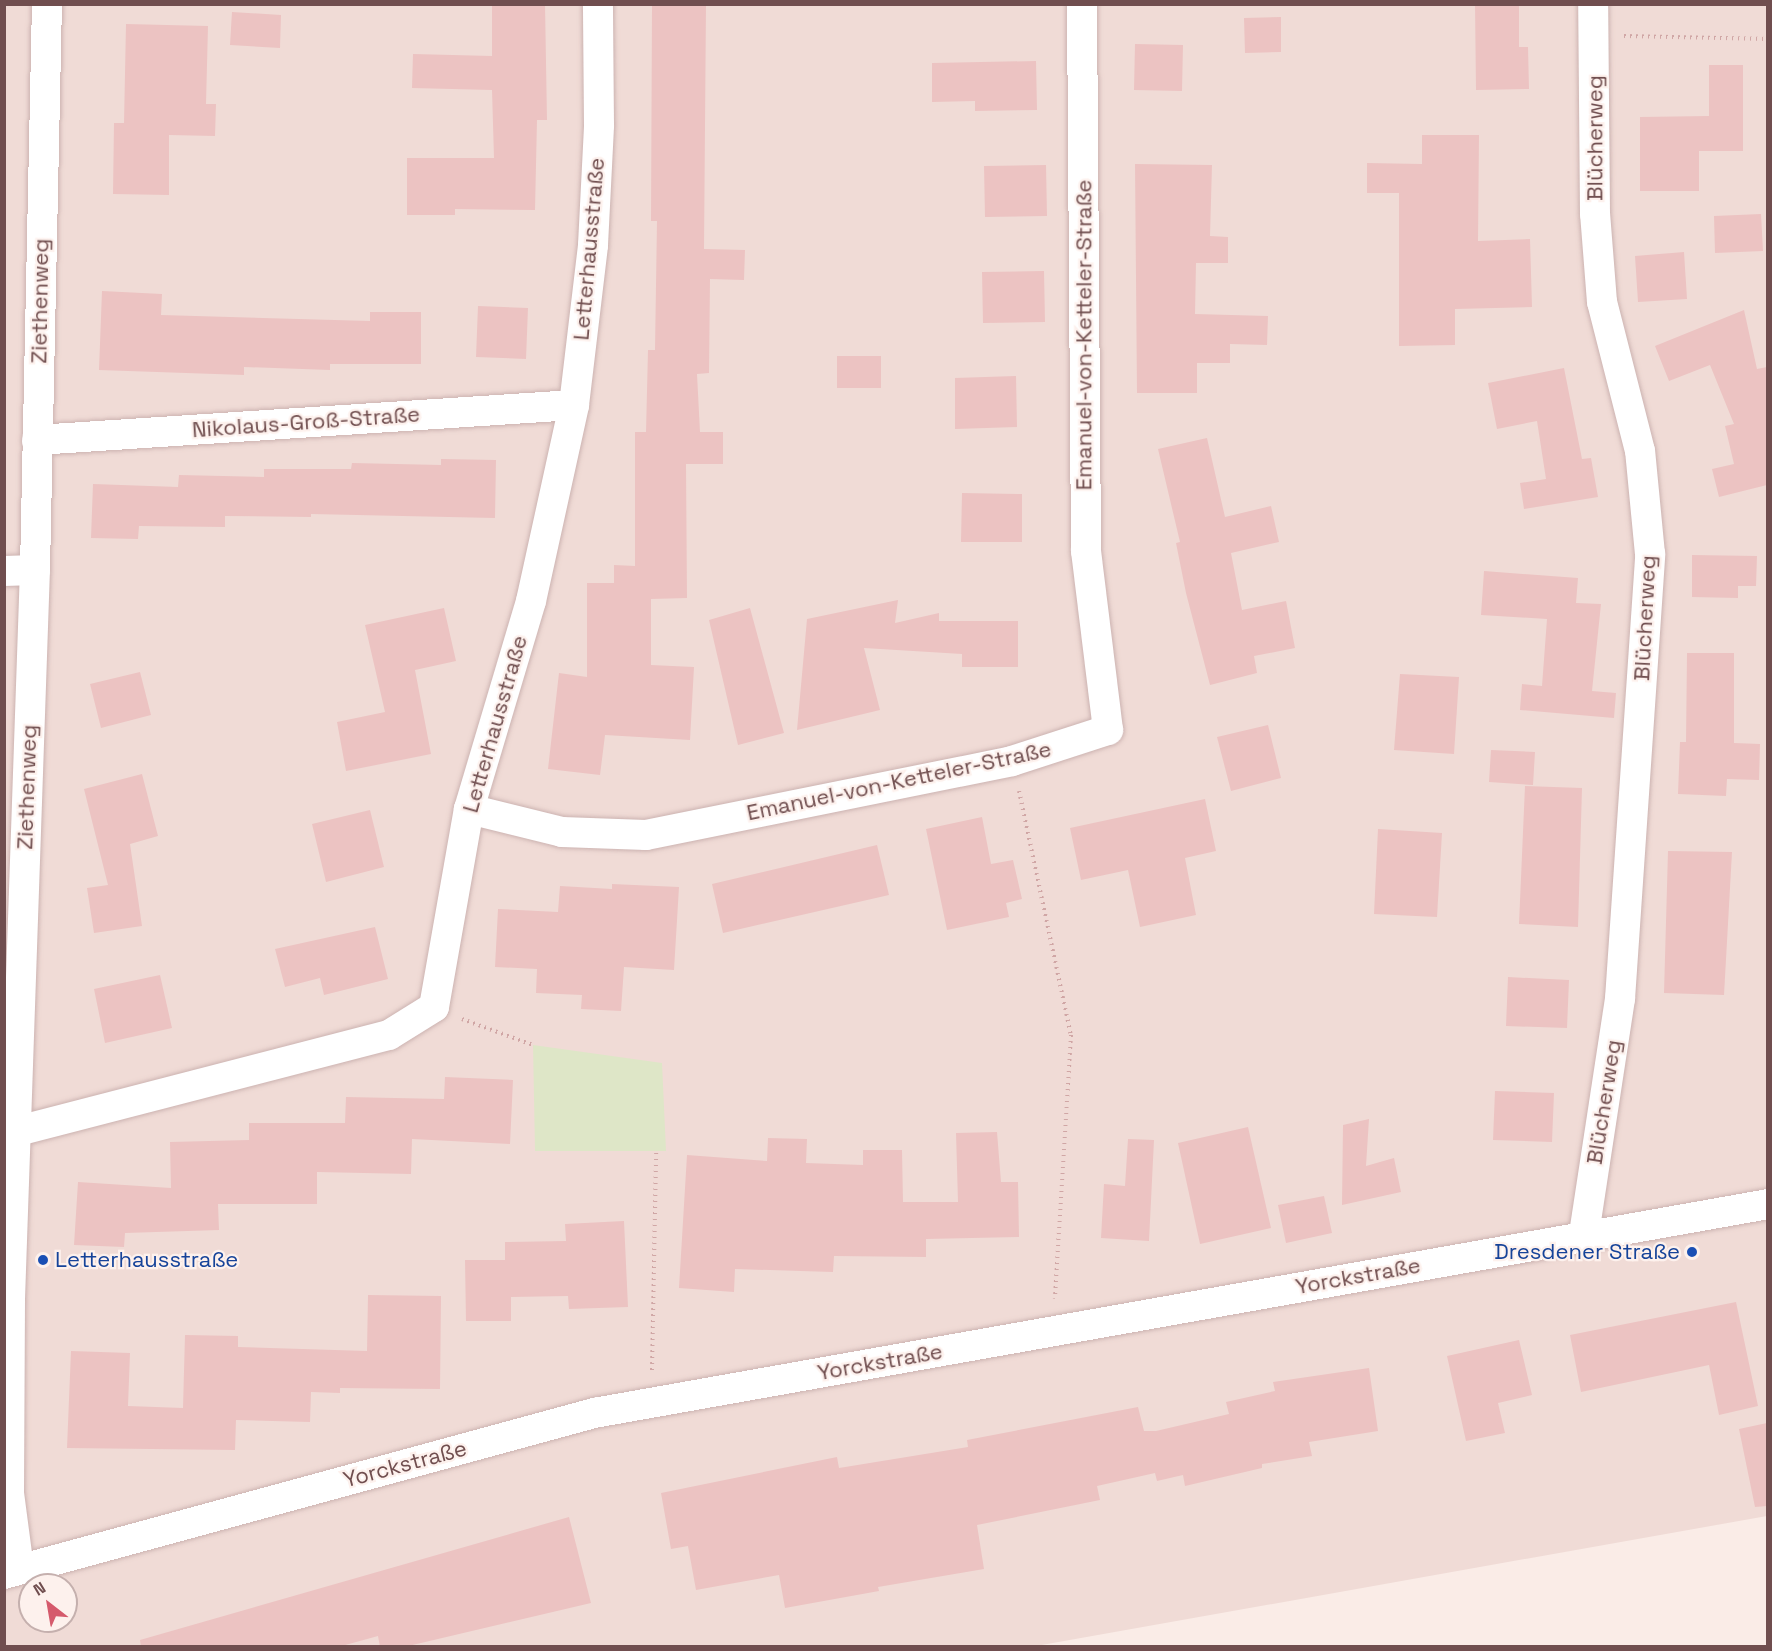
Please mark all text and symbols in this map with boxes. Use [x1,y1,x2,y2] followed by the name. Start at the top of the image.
[1582,75,1608,201] street label: Blücherweg
[568,157,610,341] street label: Letterhausstraße
[1071,180,1097,490] street label: Emanuel-von-Ketteler-Straße
[26,238,54,364] street label: Ziethenweg
[191,401,421,443] street label: Nikolaus-Groß-Straße
[1629,554,1661,682] street label: Blücherweg
[457,632,533,816] street label: Letterhausstraße
[12,724,42,850] street label: Ziethenweg
[744,736,1054,826] street label: Emanuel-von-Ketteler-Straße
[1581,1038,1627,1166] street label: Blücherweg
[1494,1239,1680,1265] place label: Dresdener Straße
[1685,1245,1699,1259] marker: Dresdener Straße
[55,1247,238,1273] place label: Letterhausstraße
[1293,1252,1423,1300] street label: Yorckstraße
[36,1253,50,1267] marker: Letterhausstraße
[815,1338,945,1386] street label: Yorckstraße
[340,1435,470,1493] street label: Yorckstraße
[18,1573,78,1633] north arrow
[29,1577,50,1601] text: N

